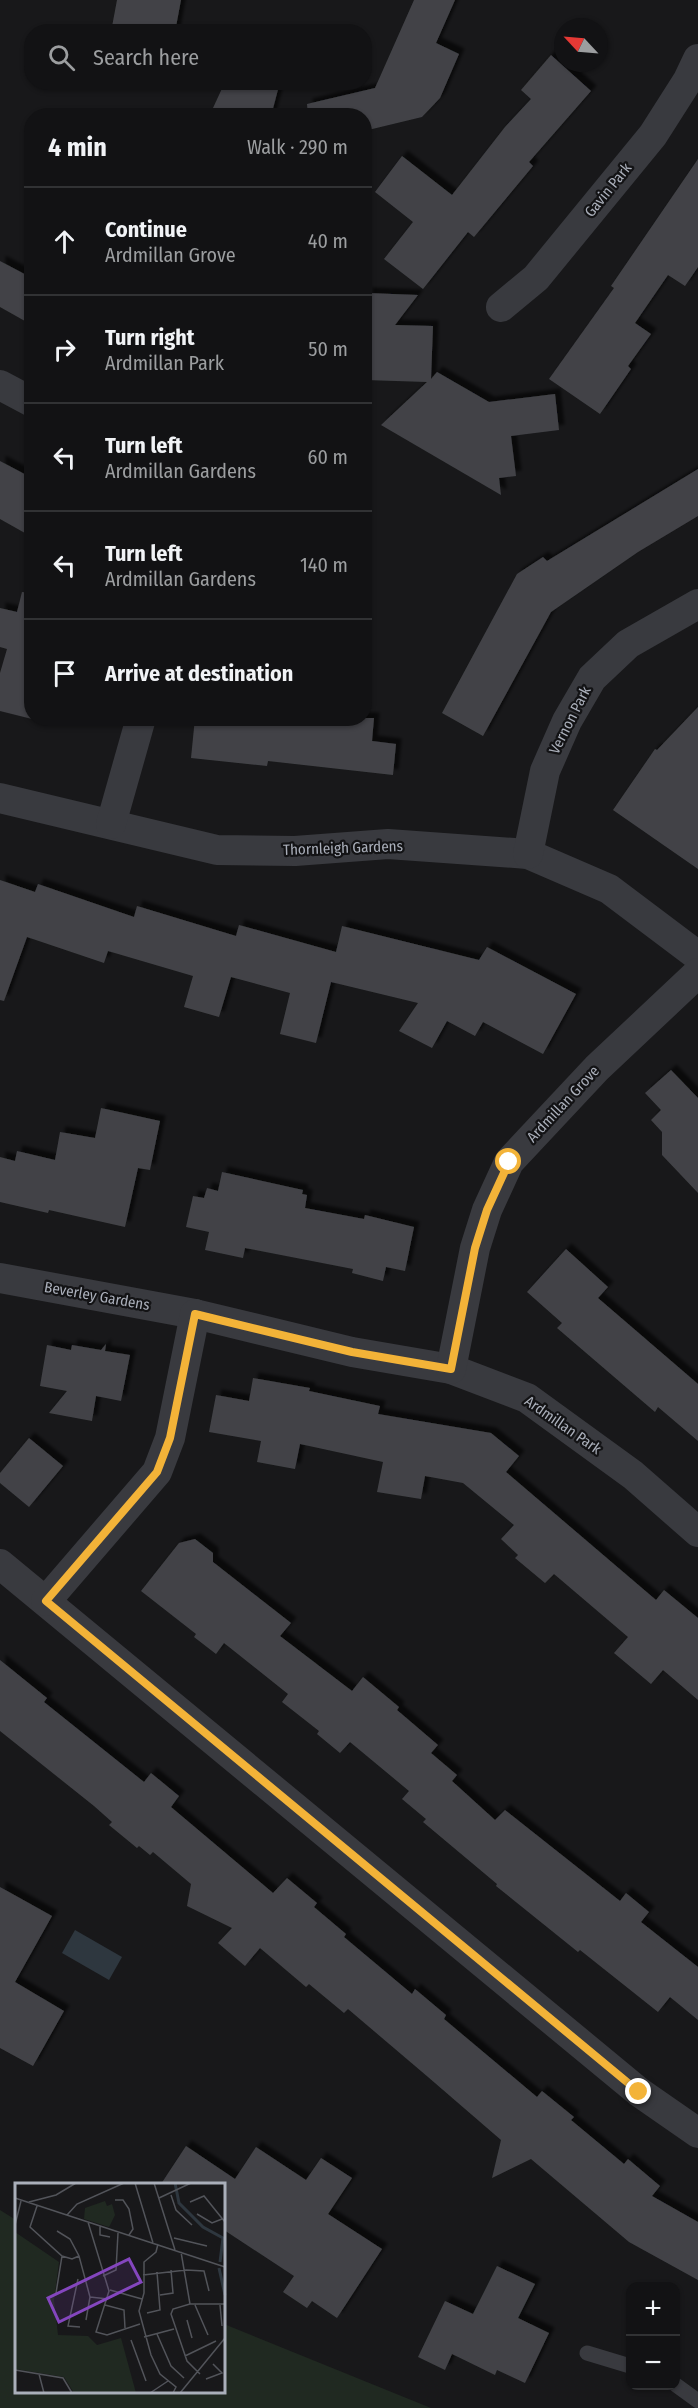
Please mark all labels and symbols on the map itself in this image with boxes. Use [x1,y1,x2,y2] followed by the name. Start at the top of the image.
[554,18,608,72] north arrow
[581,159,635,221] street label: Gavin Park
[545,683,595,757] street label: Vernon Park
[283,837,403,859] street label: Thornleigh Gardens
[523,1062,603,1146] street label: Ardmillan Grove
[495,1148,521,1174] route start
[43,1278,151,1314] street label: Beverley Gardens
[521,1392,605,1458] street label: Ardmillan Park
[625,2078,651,2104] route end
[15,2183,225,2393] inset map

